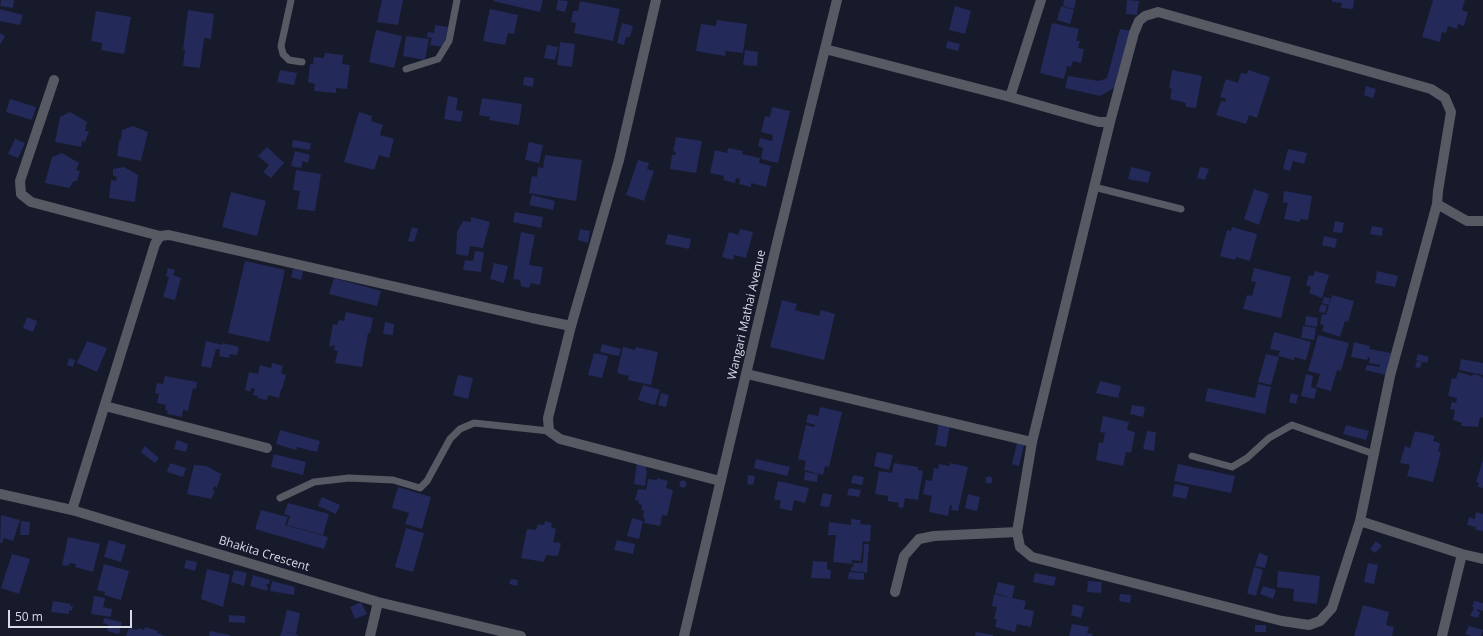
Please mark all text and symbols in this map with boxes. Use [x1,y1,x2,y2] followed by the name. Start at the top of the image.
[725,249,769,381] street label: Wangari Mathai Avenue
[217,533,311,575] street label: Bhakita Crescent
[10,602,134,628] scale bar
[15,608,43,625] text: 50 m

